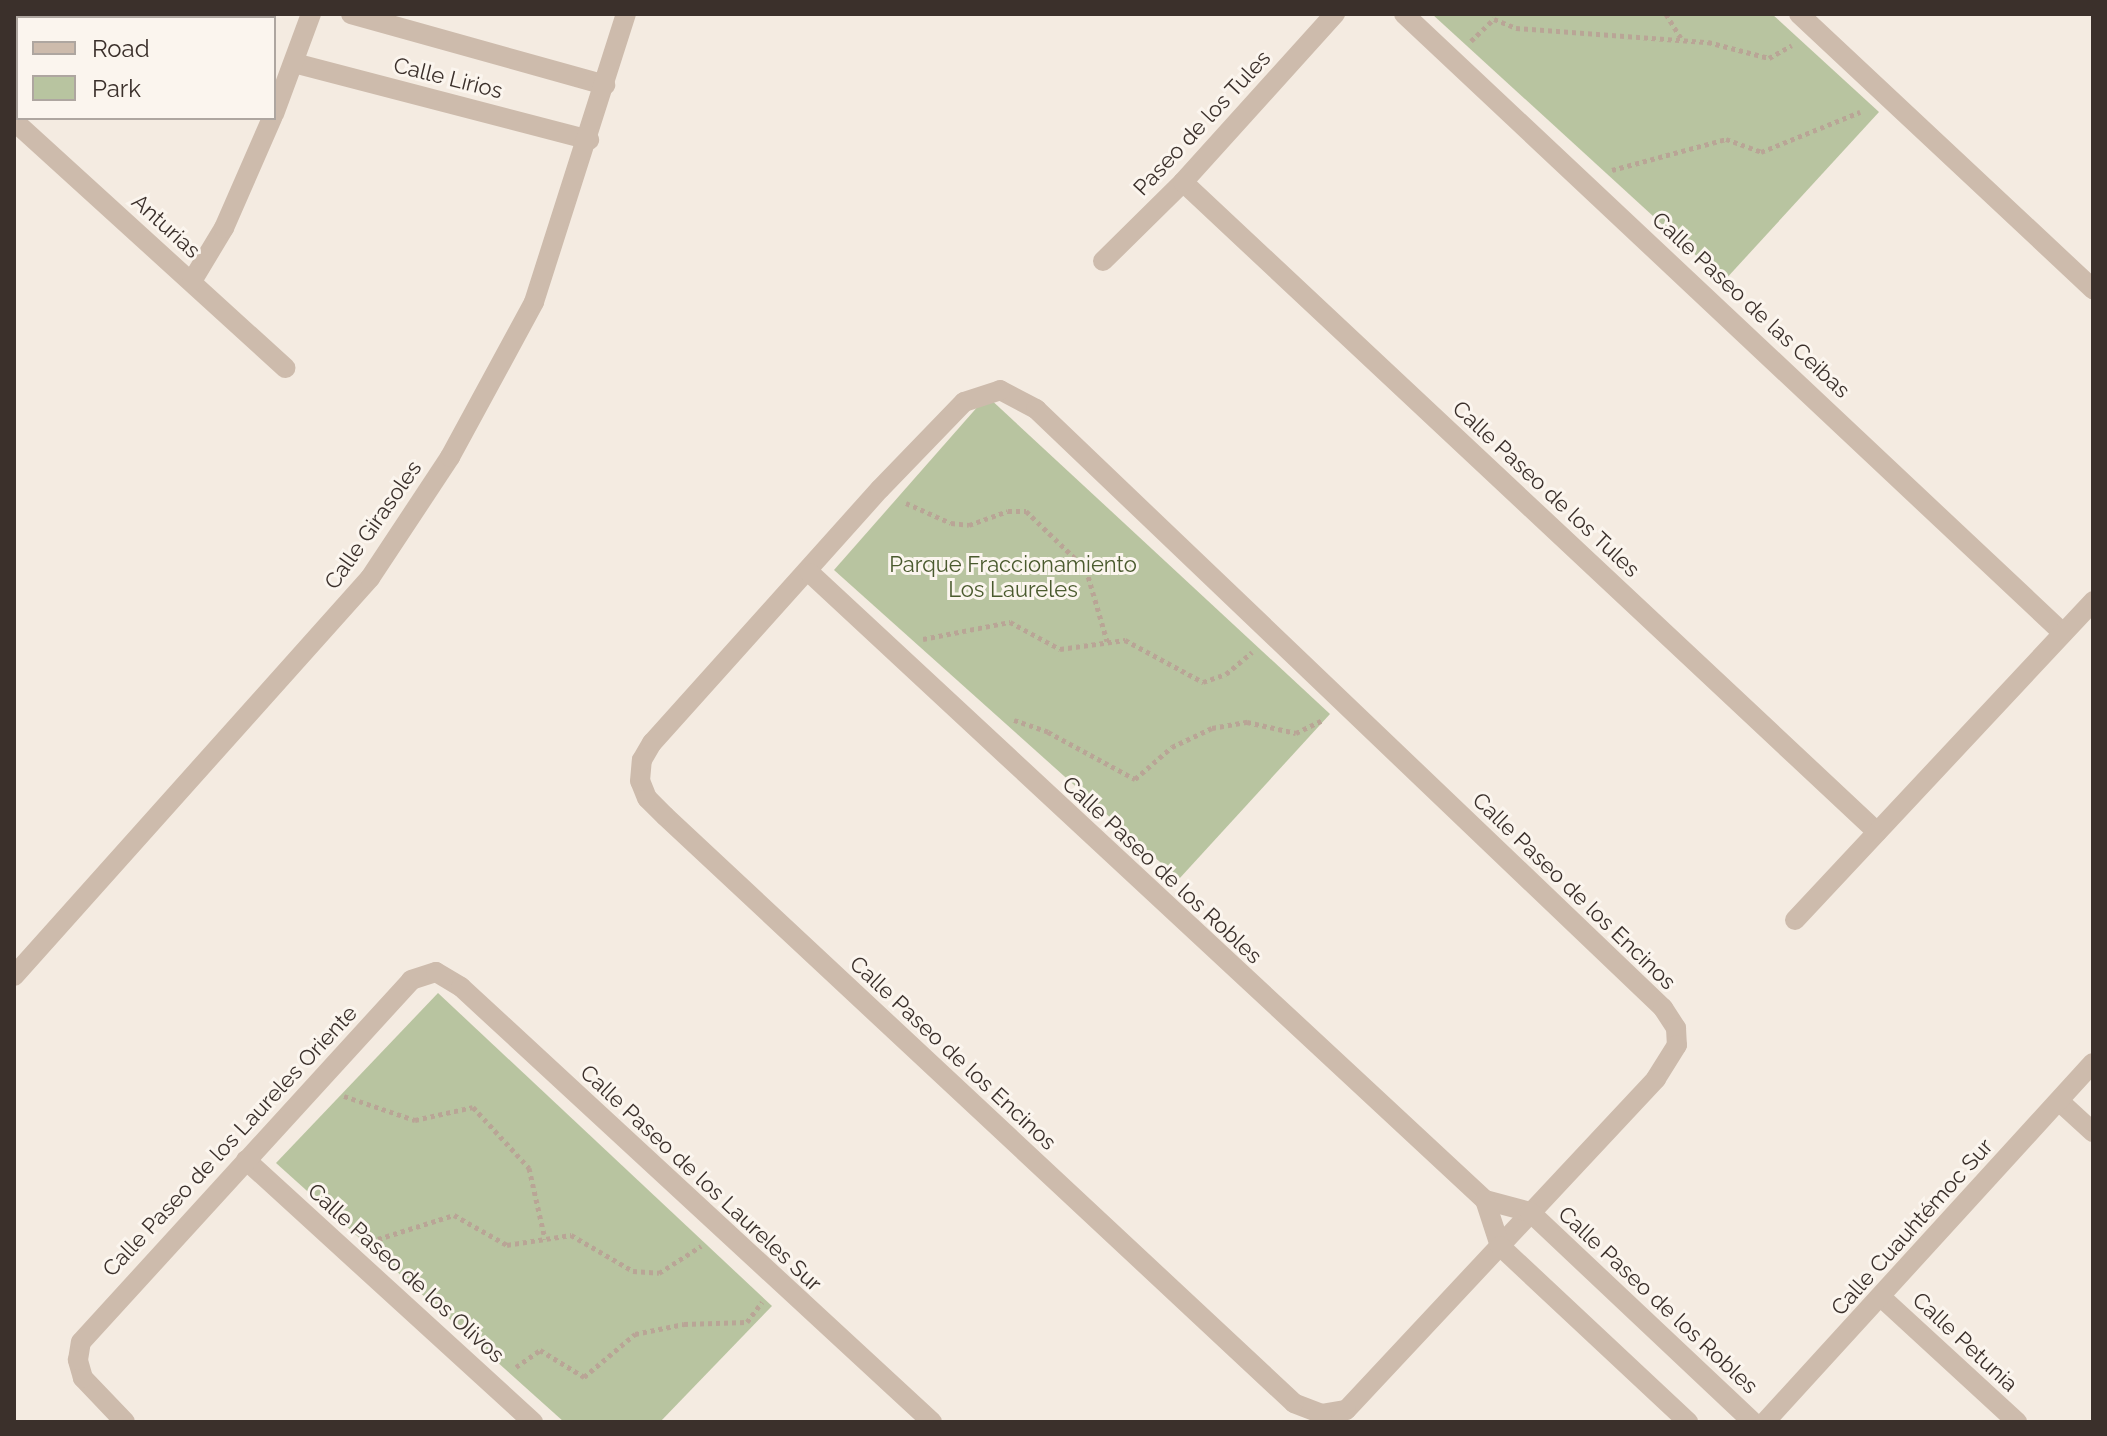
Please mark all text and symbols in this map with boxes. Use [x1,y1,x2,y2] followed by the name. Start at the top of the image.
[16,16,276,120] legend
[92,34,150,63] text: Road
[1128,45,1276,201] street label: Paseo de los Tules
[391,52,505,104] street label: Calle Lirios
[92,74,141,103] text: Park
[126,188,206,264] street label: Anturias
[1647,206,1855,404] street label: Calle Paseo de las Ceibas
[1447,395,1645,583] street label: Calle Paseo de los Tules
[319,456,427,594] street label: Calle Girasoles
[889,551,1137,602] park label: Parque Fraccionamiento Los Laureles
[1057,771,1267,969] street label: Calle Paseo de los Robles
[1467,787,1681,995] street label: Calle Paseo de los Encinos
[844,950,1062,1156] street label: Calle Paseo de los Encinos
[97,1000,363,1282] street label: Calle Paseo de los Laureles Oriente
[575,1059,827,1297] street label: Calle Paseo de los Laureles Sur
[1826,1133,1998,1321] street label: Calle Cuauhtémoc Sur
[302,1178,510,1368] street label: Calle Paseo de los Olivos
[1553,1201,1763,1399] street label: Calle Paseo de los Robles
[1907,1287,2023,1397] street label: Calle Petunia

